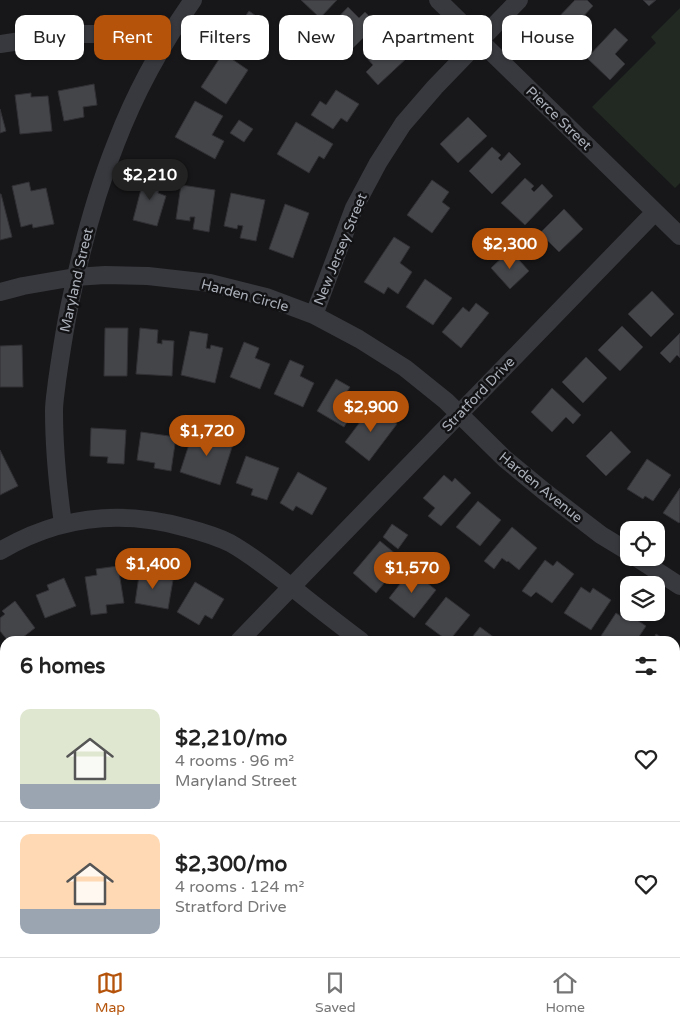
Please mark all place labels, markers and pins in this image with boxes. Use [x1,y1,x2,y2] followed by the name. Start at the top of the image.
[109,158,191,201] pin: $2,210
[469,228,551,270] pin: $2,300
[330,390,412,433] pin: $2,900
[166,414,248,457] pin: $1,720
[112,548,194,590] pin: $1,400
[371,552,453,594] pin: $1,570

